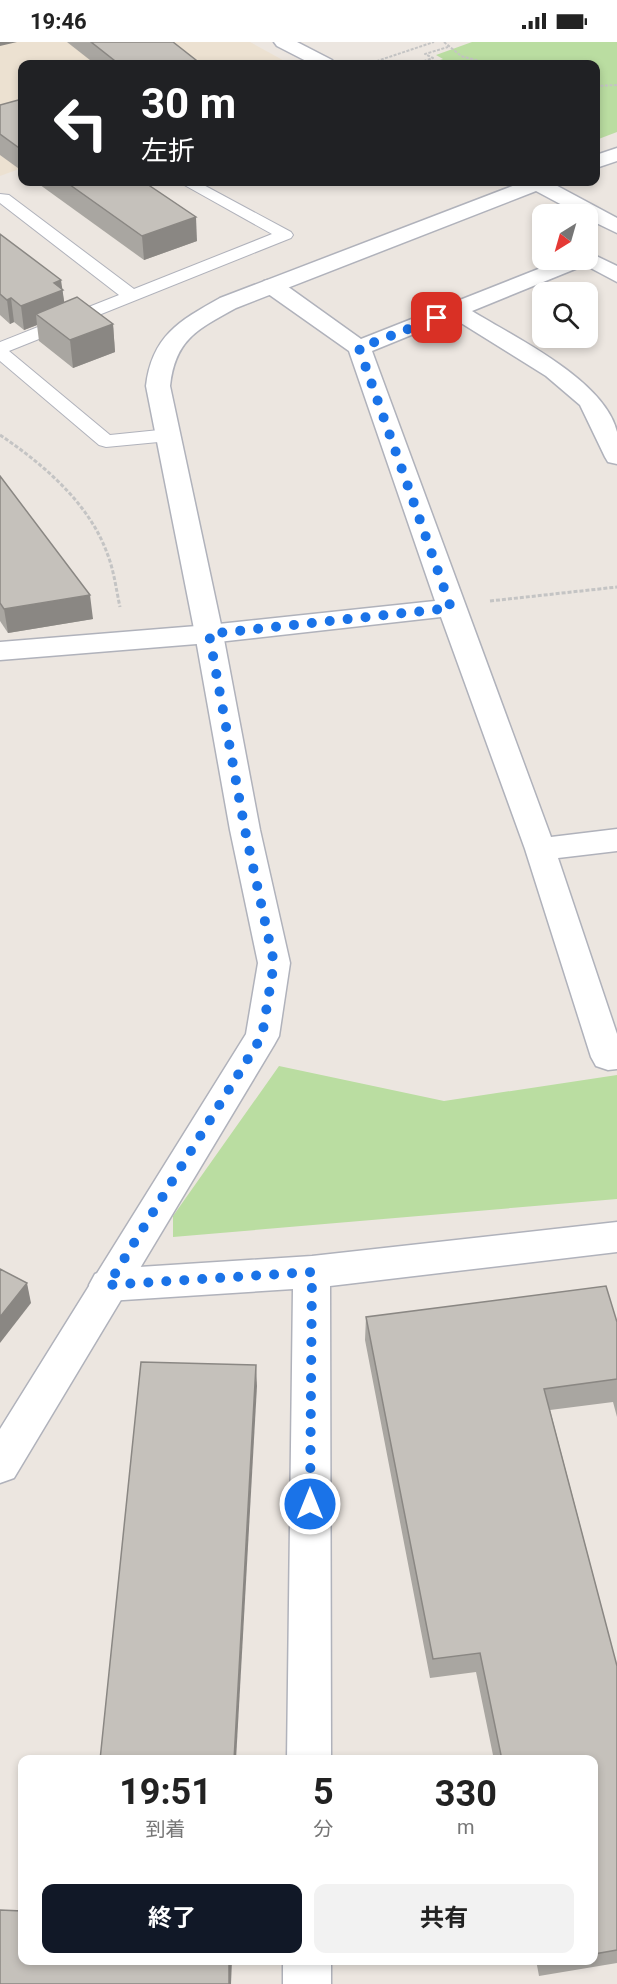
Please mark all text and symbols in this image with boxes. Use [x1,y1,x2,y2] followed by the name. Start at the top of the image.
[30,9,87,34] text: 19:46
[141,79,236,128] text: 30 m
[42,84,120,162] icon: left
[141,135,195,167] text: 左折
[532,204,598,270] north arrow
[532,204,598,348] map controls
[532,282,598,348] button: search
[411,292,462,343] pin
[420,301,453,334] icon: arrive
[278,1472,342,1536] position arrow
[119,1771,212,1813] text: 19:51
[313,1771,334,1813] text: 5
[435,1773,497,1815] text: 330
[457,1815,475,1839] text: m
[146,1817,186,1841] text: 到着
[313,1817,333,1841] text: 分
[42,1884,302,1953] button: 終了
[314,1884,574,1953] button: 共有

